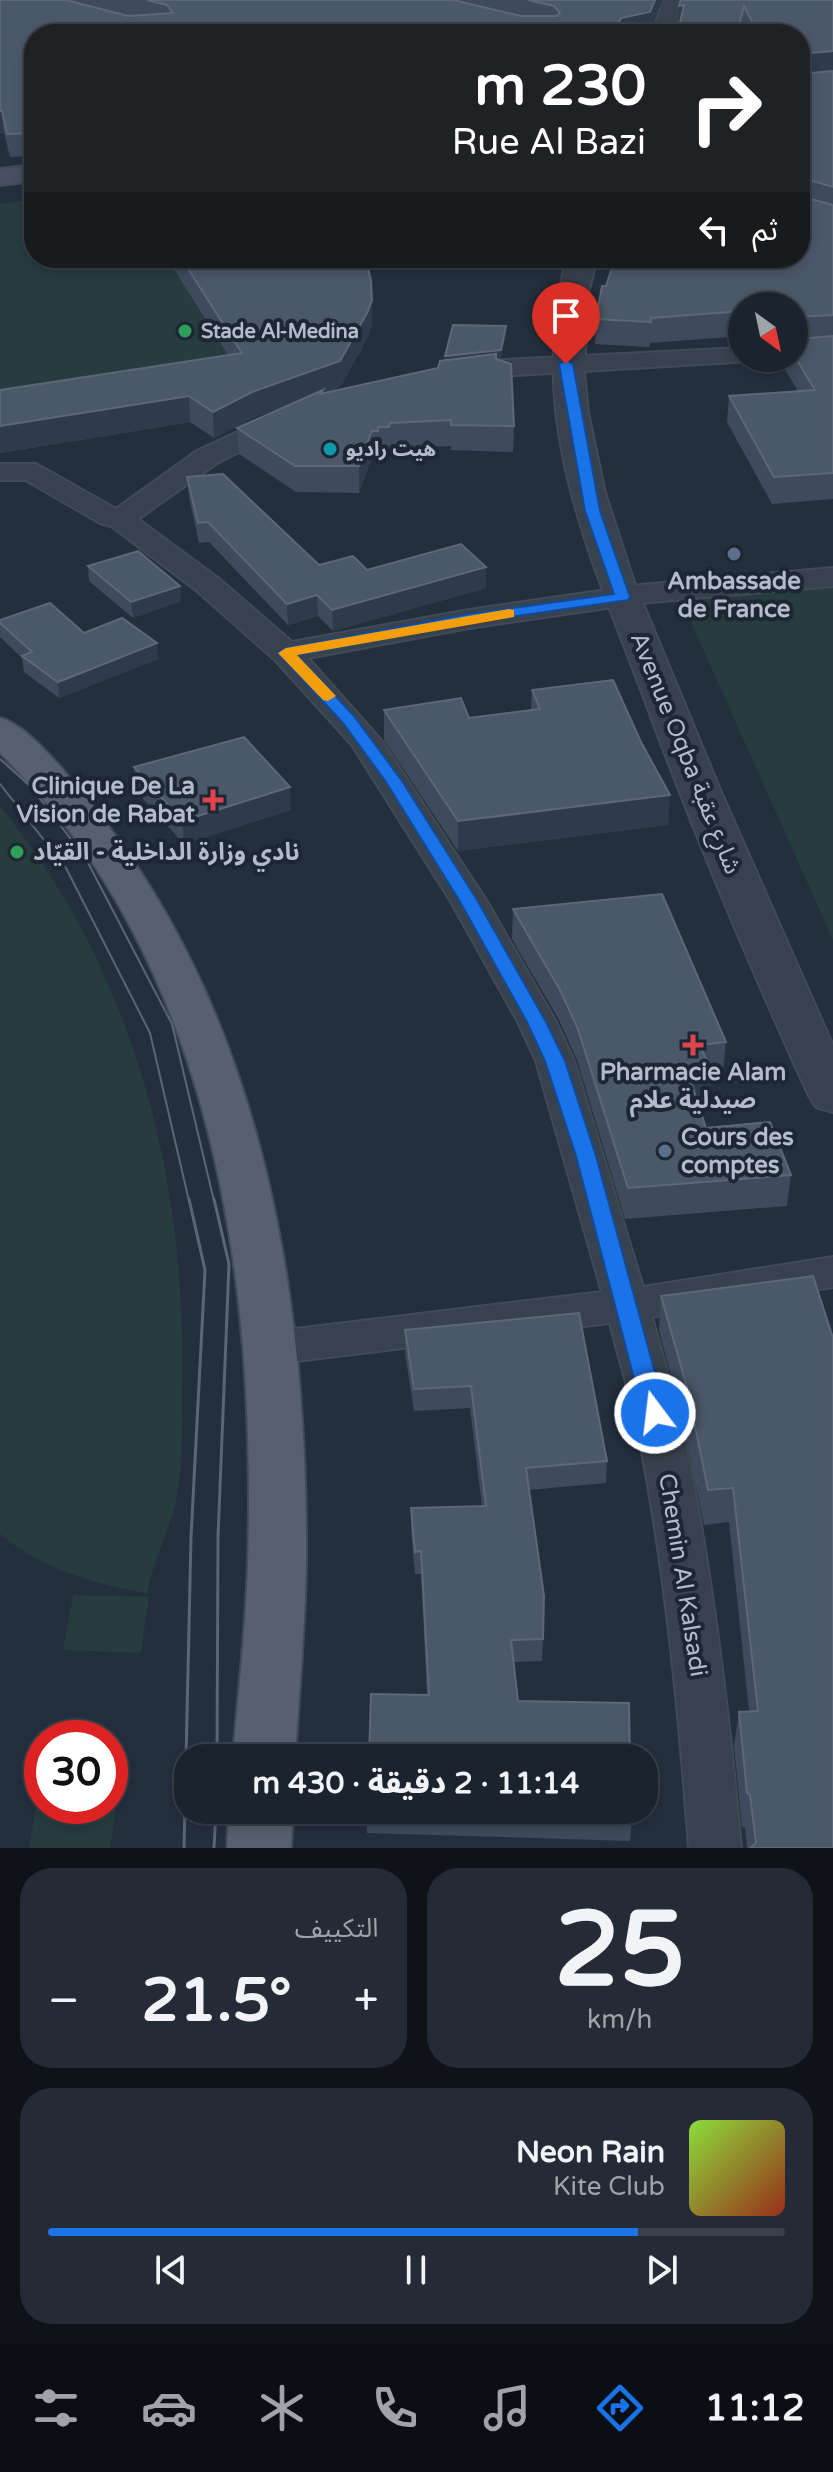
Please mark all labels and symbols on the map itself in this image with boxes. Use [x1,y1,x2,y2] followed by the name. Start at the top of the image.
[532,282,600,364] pin
[728,292,808,372] north arrow
[201,320,359,344] place label: Stade Al-Medina
[176,322,194,340] marker: Stade Al-Medina
[346,438,436,462] place label: هيت راديو
[321,440,339,458] marker: هيت راديو
[725,545,743,563] marker: Ambassade de France
[667,567,801,624] place label: Ambassade de France
[622,628,747,879] street label: Avenue Oqba شارع عقبة
[17,772,196,829] place label: Clinique De La Vision de Rabat
[202,789,224,811] marker: Clinique De La Vision de Rabat
[33,838,300,872] place label: نادي وزارة الداخلية - القيّاد
[8,843,26,861] marker: نادي وزارة الداخلية - القيّاد
[684,1036,702,1054] marker: Pharmacie Alam صيدلية علام
[600,1058,786,1118] place label: Pharmacie Alam صيدلية علام
[681,1123,794,1180] place label: Cours des comptes
[656,1142,674,1160] marker: Cours des comptes
[613,1371,697,1455] position arrow
[652,1471,713,1679] street label: Chemin Al Kalsadi
[24,1720,128,1824] speed limit sign: 30

